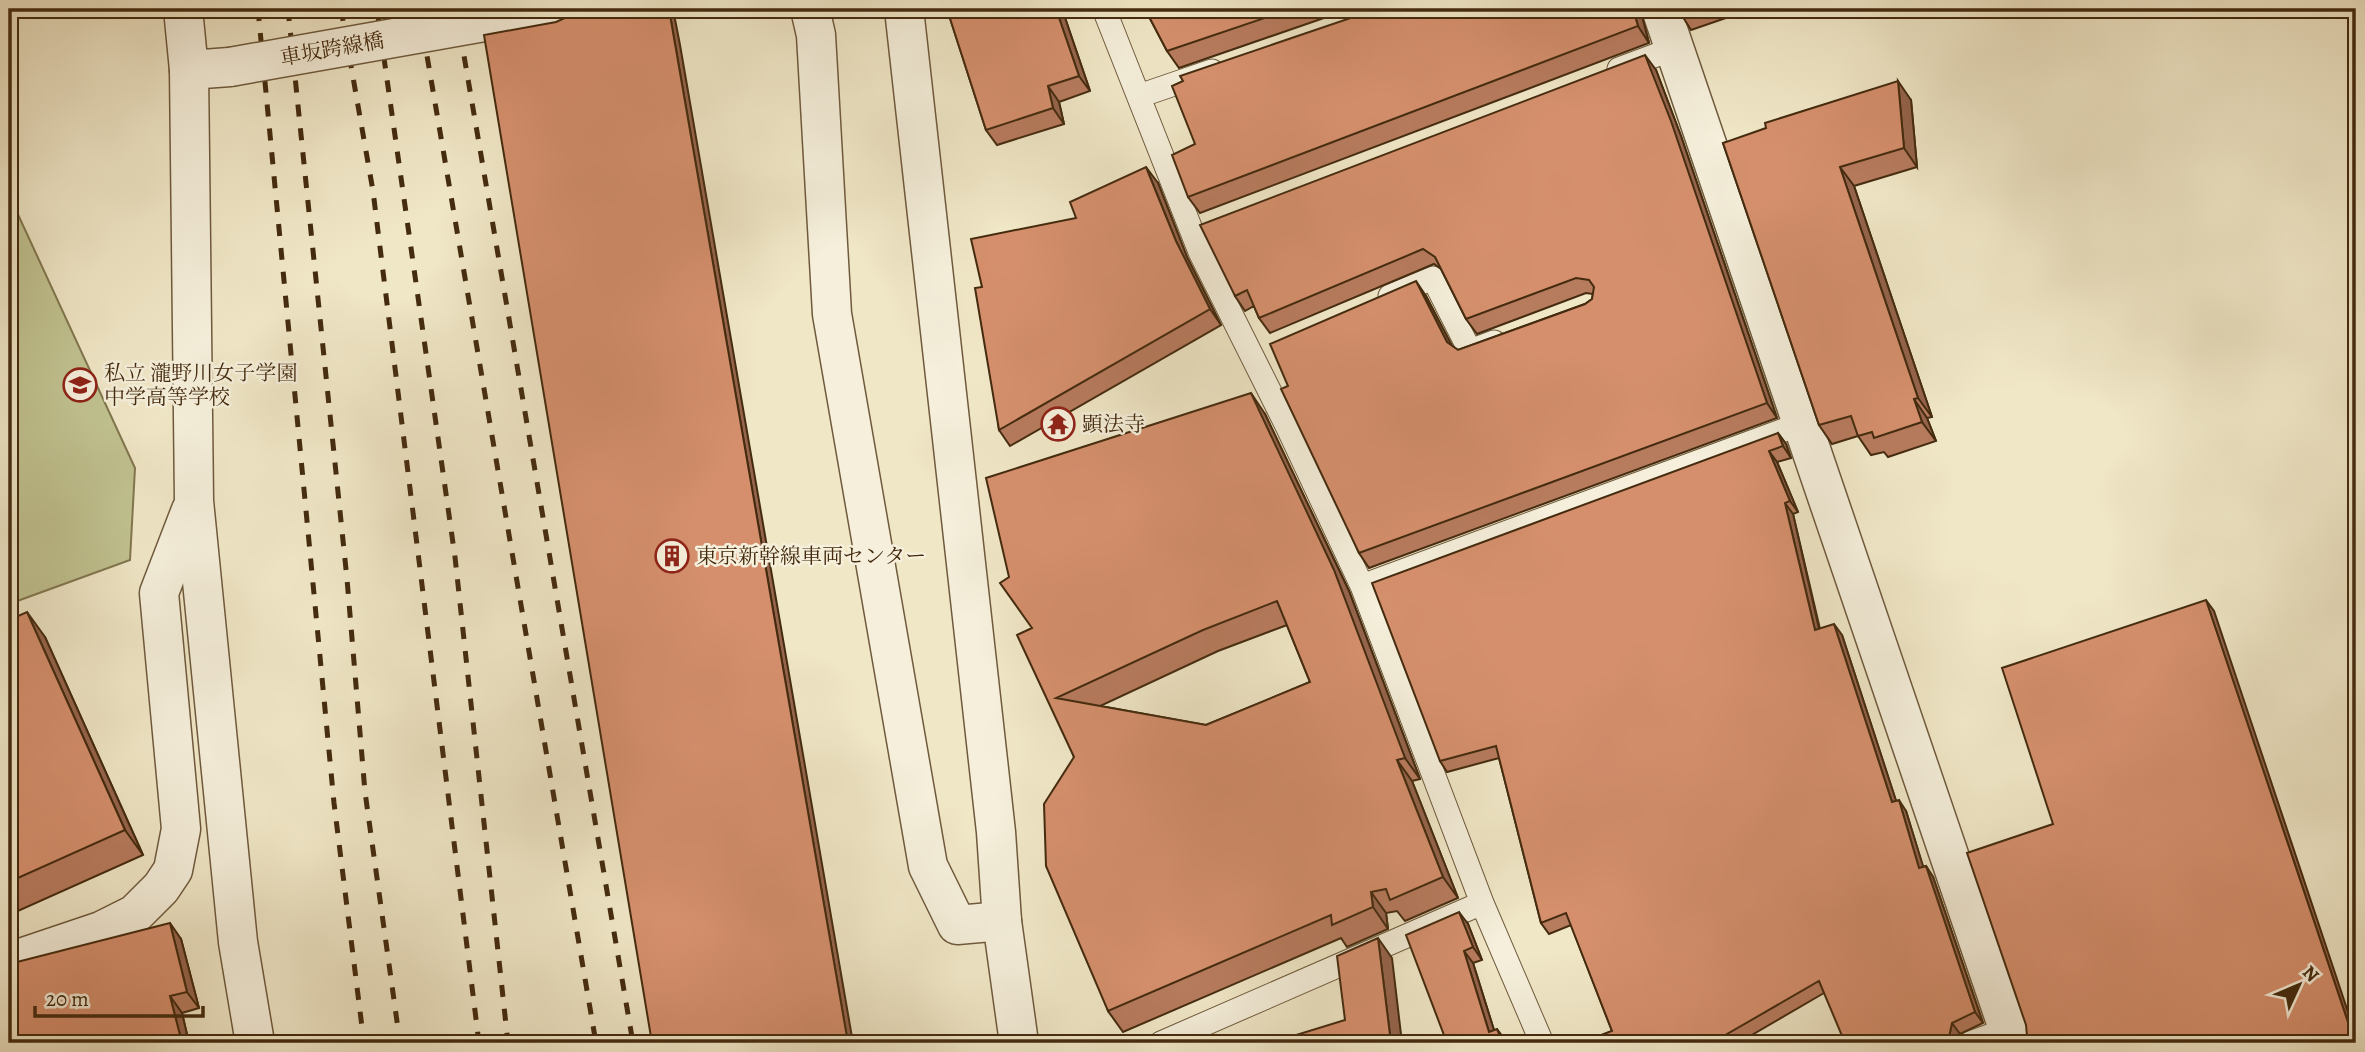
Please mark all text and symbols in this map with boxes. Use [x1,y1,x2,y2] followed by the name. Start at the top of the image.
[278,26,386,72] street label: 車坂跨線橋
[104,359,297,411] place label: 私立 瀧野川女子学園 中学高等学校
[61,366,99,404] school or university icon: 私立 瀧野川女子学園 中学高等学校
[1039,405,1077,443] temple icon: 顕法寺
[1082,410,1145,438] place label: 顕法寺
[653,537,691,575] building icon: 東京新幹線車両センター
[696,542,926,570] place label: 東京新幹線車両センター
[2264,950,2334,1020] north arrow
[2296,960,2325,988] text: N
[35,975,203,1019] scale bar
[46,985,89,1013] text: 20 m

